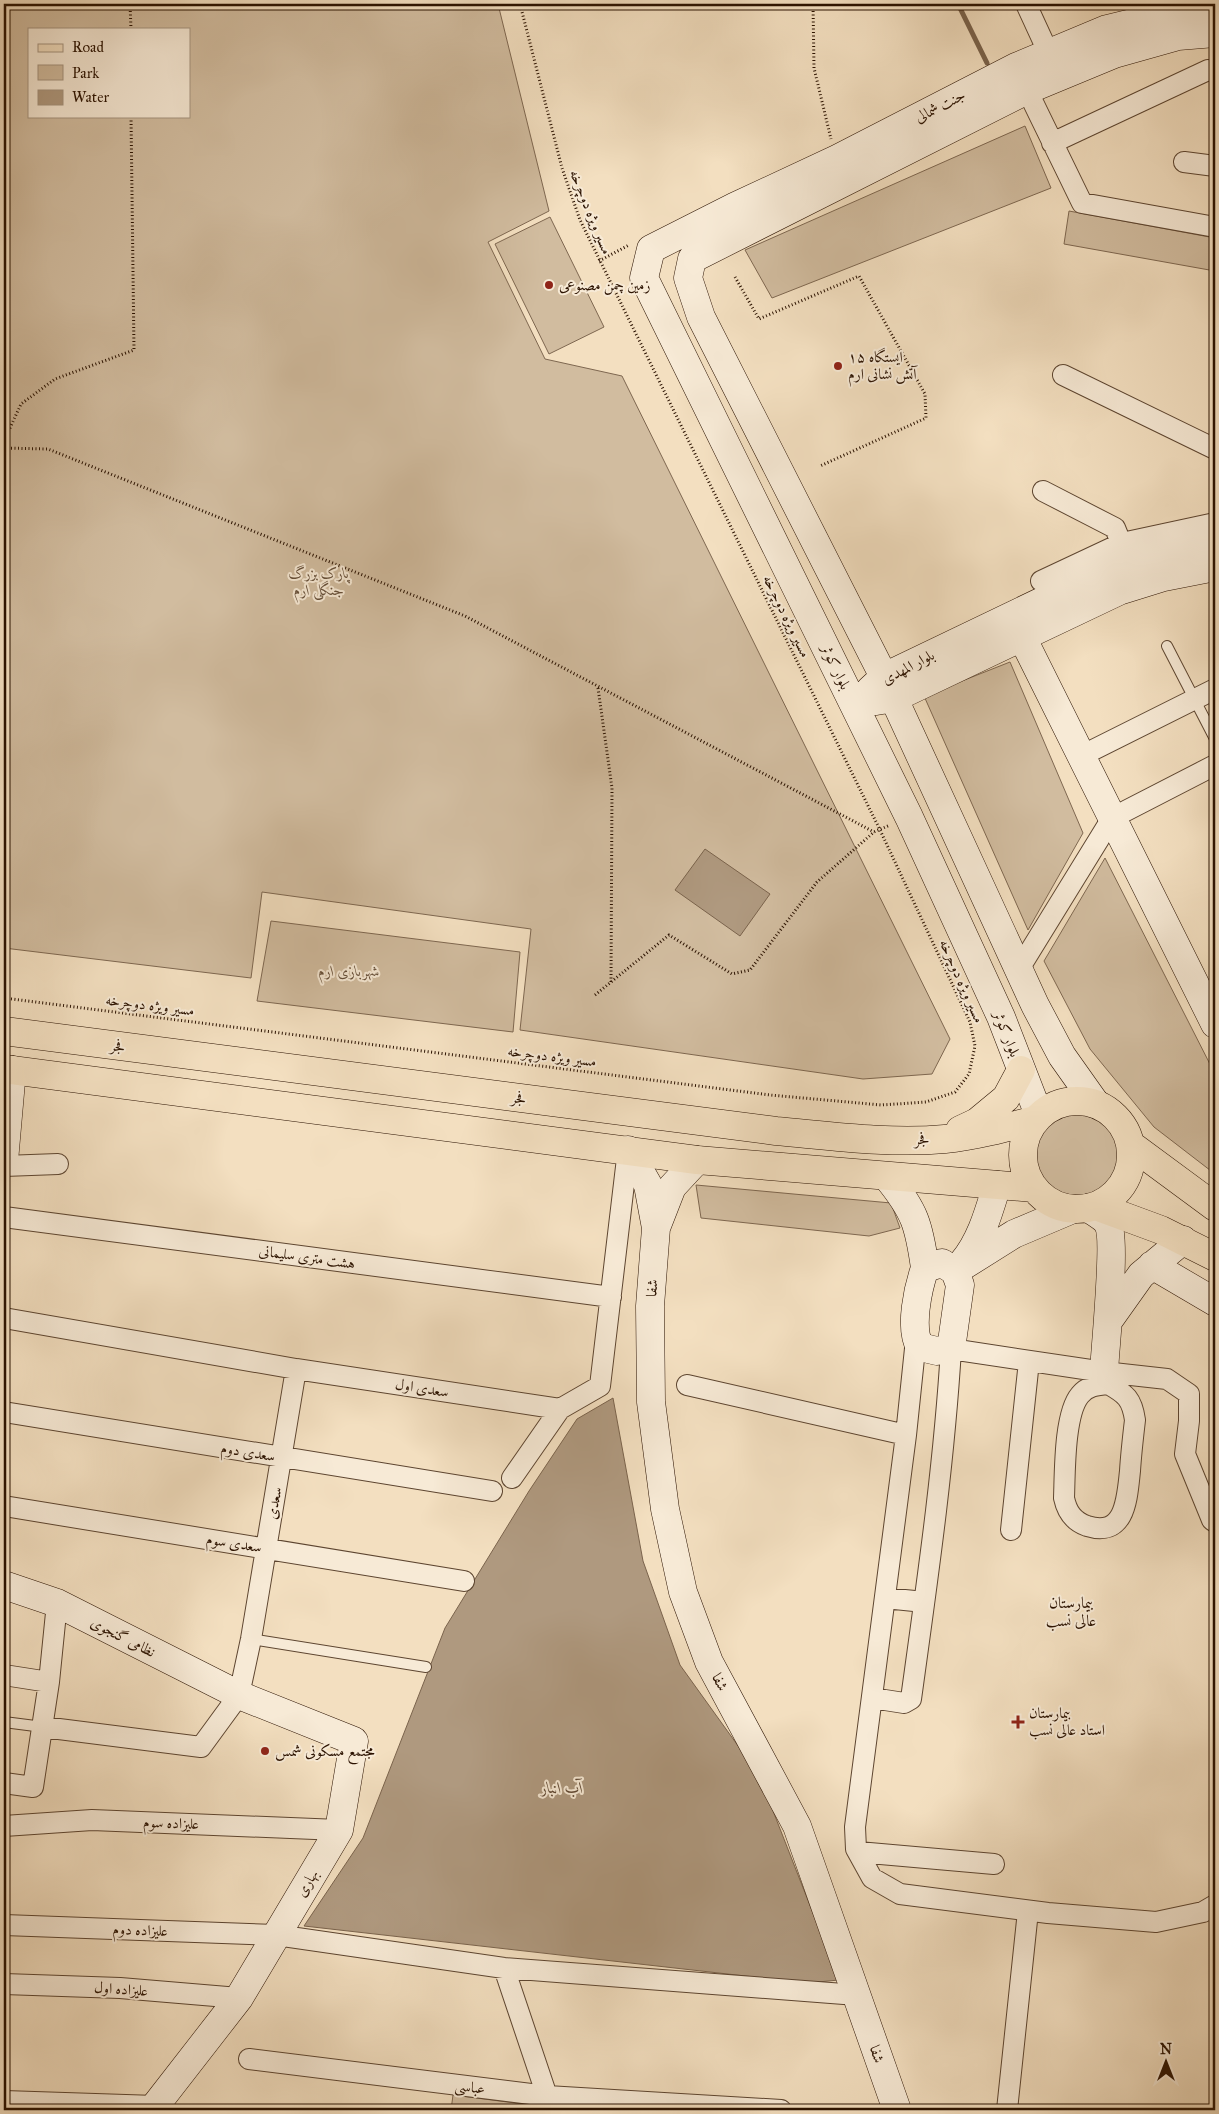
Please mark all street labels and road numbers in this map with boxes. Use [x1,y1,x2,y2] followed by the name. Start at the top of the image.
[912,86,968,126] street label: جنت شمالی
[566,167,616,257] street label: مسیر ویژه دوچرخه
[759,572,815,660] street label: مسیر ویژه دوچرخه
[816,640,855,693] street label: بلوار کوثر
[879,646,937,688] street label: بلوار المهدی
[936,936,988,1026] street label: مسیر ویژه دوچرخه
[104,991,196,1019] street label: مسیر ویژه دوچرخه
[989,1006,1024,1060] street label: بلوار کوثر
[107,1036,127,1057] street label: فجر
[506,1042,598,1070] street label: مسیر ویژه دوچرخه
[508,1088,528,1109] street label: فجر
[912,1130,930,1149] street label: فجر
[258,1241,356,1273] street label: هشت متری سلیمانی
[642,1279,662,1297] street label: شفا
[394,1375,450,1401] street label: سعدی اول
[219,1439,277,1469] street label: سعدی دوم
[262,1485,286,1521] street label: سعدی
[204,1530,263,1560] street label: سعدی سوم
[88,1613,158,1661] street label: نظامی گنجوی
[708,1670,732,1694] street label: شفا
[142,1813,200,1837] street label: علیزاده سوم
[292,1866,323,1901] street label: بهاری
[112,1920,168,1944] street label: علیزاده دوم
[93,1978,149,2000] street label: علیزاده اول
[866,2043,888,2065] street label: شفا
[454,2076,486,2100] street label: عباسی

